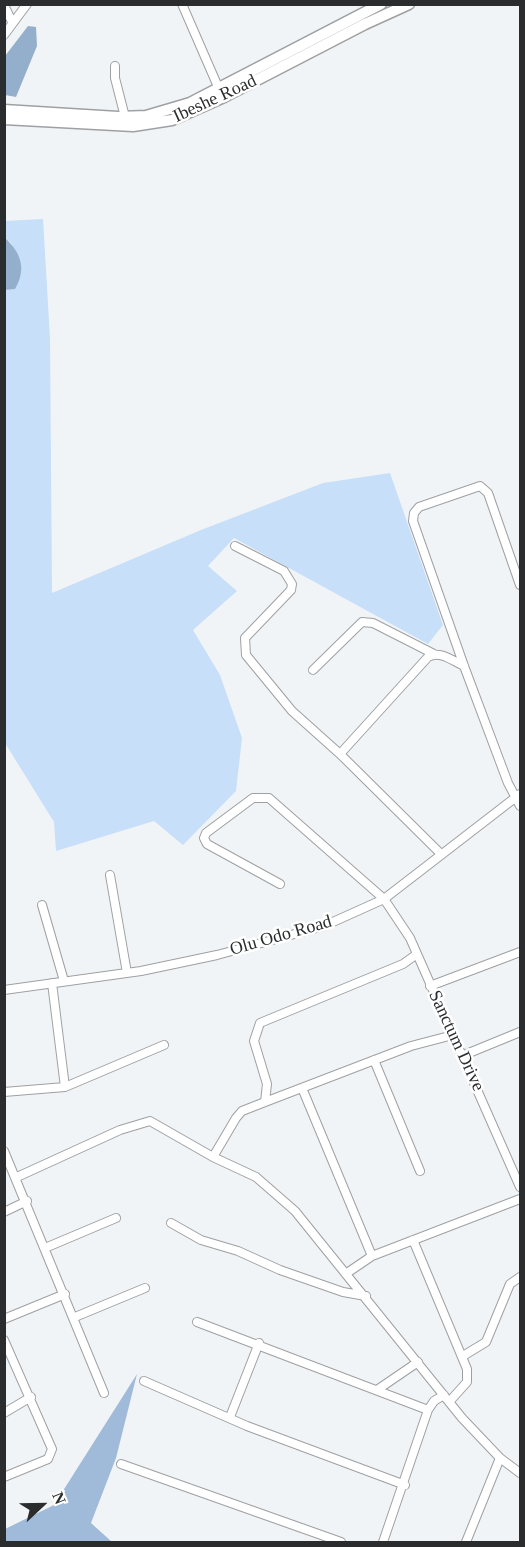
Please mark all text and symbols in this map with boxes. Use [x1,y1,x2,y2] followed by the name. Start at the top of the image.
[170,70,260,128] street label: Ibeshe Road
[228,911,334,961] street label: Olu Odo Road
[423,987,489,1095] street label: Sanctum Drive
[12,1475,72,1535] north arrow
[49,1490,69,1507] text: N

